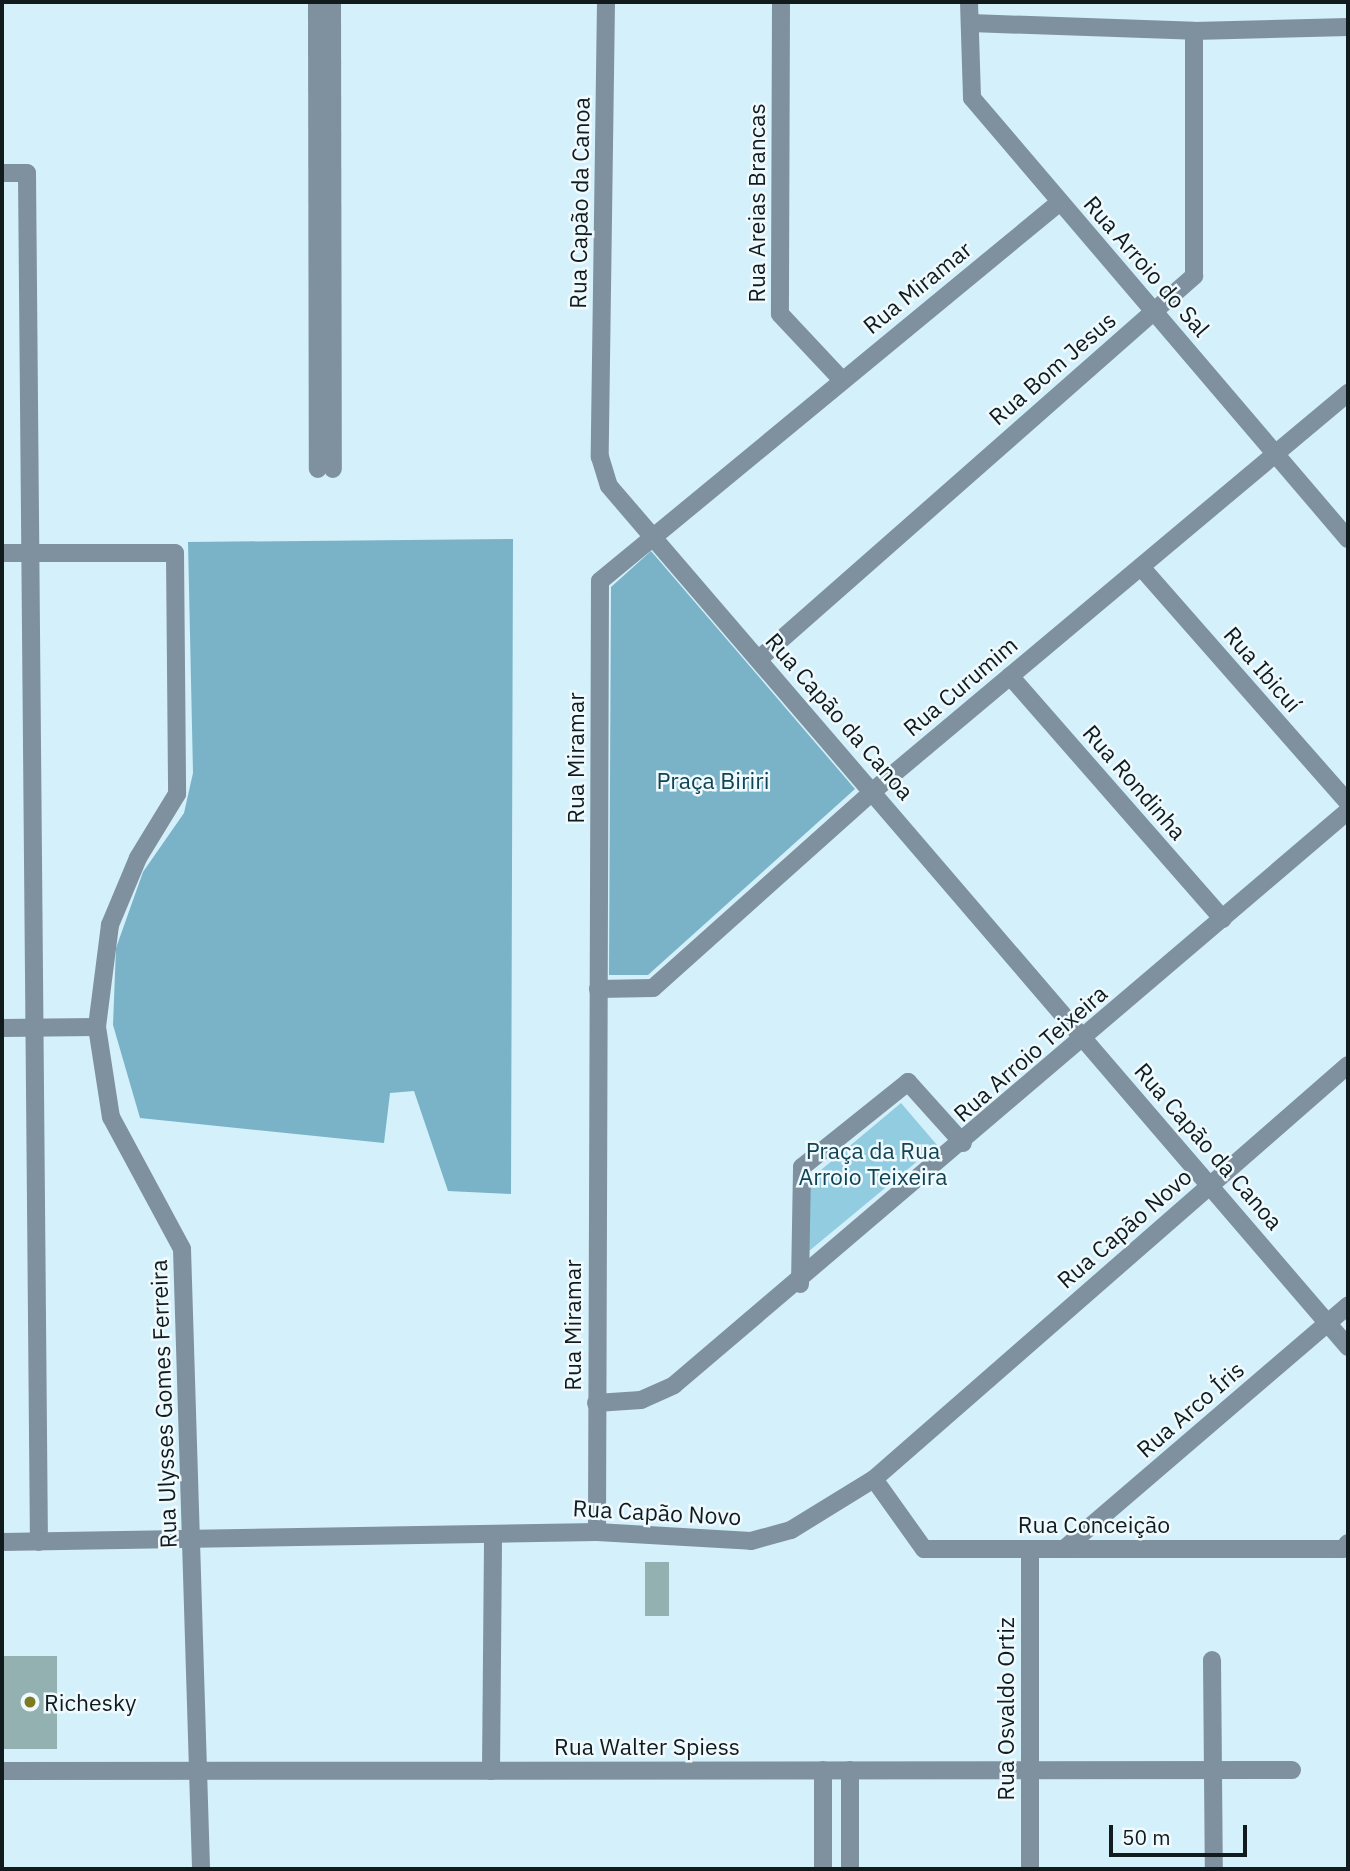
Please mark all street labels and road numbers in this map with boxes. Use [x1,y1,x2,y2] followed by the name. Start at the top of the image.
[563,97,595,309] street label: Rua Capão da Canoa
[742,103,770,303] street label: Rua Areias Brancas
[1078,190,1216,342] street label: Rua Arroio do Sal
[857,235,977,339] street label: Rua Miramar
[983,306,1121,430] street label: Rua Bom Jesus
[1218,621,1308,717] street label: Rua Ibicuí
[760,627,920,805] street label: Rua Capão da Canoa
[897,630,1023,742] street label: Rua Curumim
[561,692,589,824] street label: Rua Miramar
[1078,719,1192,845] street label: Rua Rondinha
[948,979,1112,1127] street label: Rua Arroio Teixeira
[1129,1057,1289,1235] street label: Rua Capão da Canoa
[1051,1162,1197,1294] street label: Rua Capão Novo
[144,1259,182,1549] street label: Rua Ulysses Gomes Ferreira
[558,1259,586,1391] street label: Rua Miramar
[1131,1355,1249,1463] street label: Rua Arco Íris
[572,1494,742,1530] street label: Rua Capão Novo
[1018,1510,1170,1538] street label: Rua Conceição
[991,1617,1019,1801] street label: Rua Osvaldo Ortiz
[554,1732,740,1760] street label: Rua Walter Spiess

